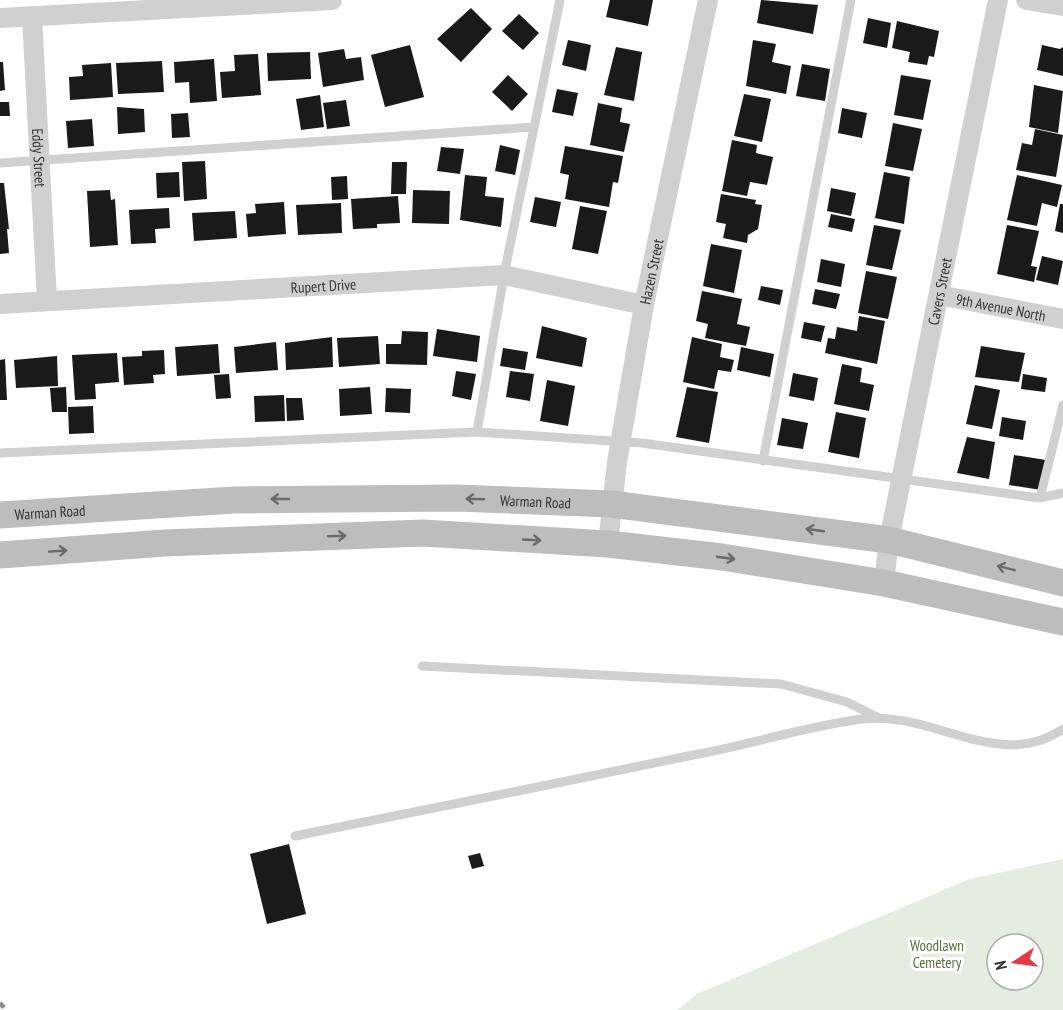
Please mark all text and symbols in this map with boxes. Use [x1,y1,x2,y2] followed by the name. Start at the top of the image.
[28,128,51,188] street label: Eddy Street
[635,237,667,306] street label: Hazen Street
[923,256,955,327] street label: Cavers Street
[290,274,357,297] street label: Rupert Drive
[954,289,1047,325] street label: 9th Avenue North
[500,490,571,512] street label: Warman Road
[271,493,291,505] one-way arrow
[466,493,486,505] one-way arrow
[14,500,86,524] street label: Warman Road
[806,524,826,535] one-way arrow
[326,530,346,541] one-way arrow
[521,534,541,545] one-way arrow
[48,545,68,556] one-way arrow
[715,552,735,563] one-way arrow
[997,562,1016,574] one-way arrow
[985,932,1045,992] north arrow
[910,936,964,972] park label: Woodlawn Cemetery
[990,959,1011,972] text: N

